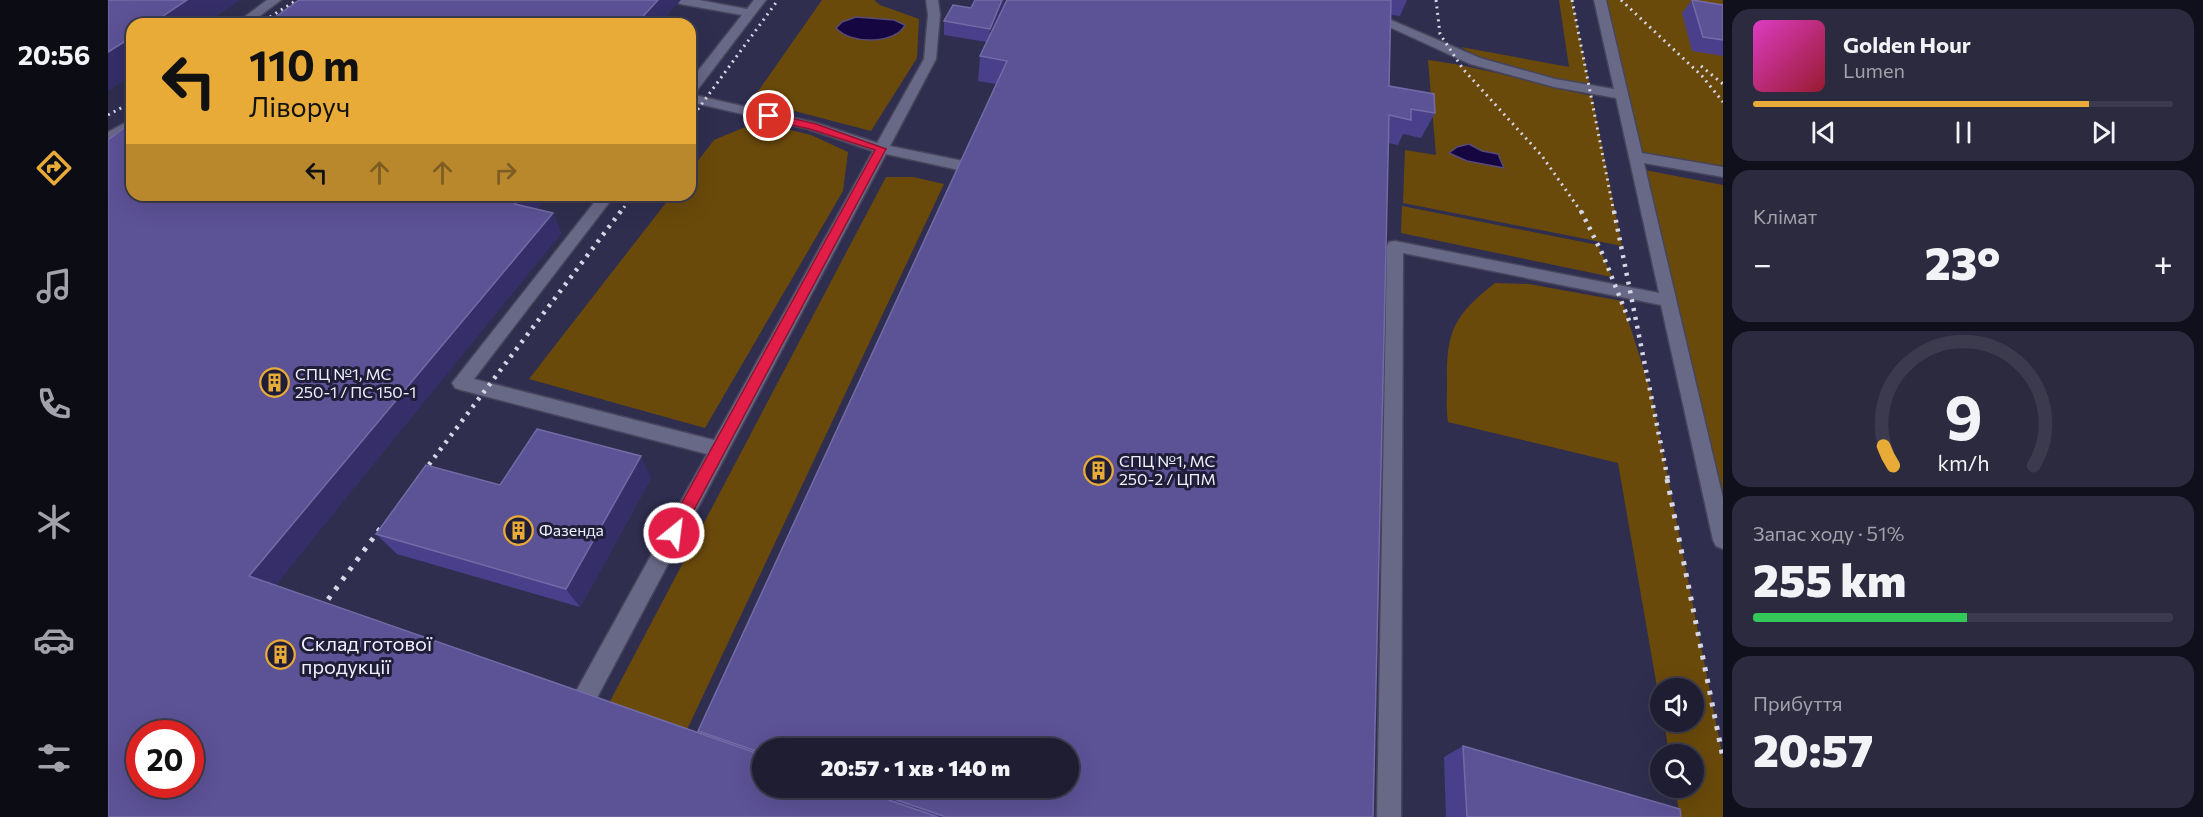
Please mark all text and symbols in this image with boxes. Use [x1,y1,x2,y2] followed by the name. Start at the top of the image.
[1843,31,1971,58] text: Golden Hour
[18,38,90,71] text: 20:56
[249,38,360,90] text: 110 m
[150,42,228,120] icon: left
[1843,58,1905,82] text: Lumen
[249,90,350,123] text: Ліворуч
[743,90,794,141] pin
[752,99,785,132] icon: arrive
[1807,116,1840,149] icon: previous
[1947,116,1980,149] icon: pause
[2087,116,2120,149] icon: next
[33,147,75,189] icon: directions
[300,156,333,189] icon: left
[363,156,396,189] icon: ahead
[426,156,459,189] icon: ahead
[489,156,522,189] icon: right
[1753,204,1817,228] text: Клімат
[1925,234,2001,289] text: 23°
[1753,242,1772,283] text: −
[2154,242,2173,283] text: +
[33,265,75,307] icon: music
[295,364,416,401] place label: СПЦ №1, МС 250-1 / ПС 150-1
[258,367,290,399] building icon: СПЦ №1, МС 250-1 / ПС 150-1
[1944,377,1982,453] text: 9
[33,383,75,425] icon: phone
[1937,449,1989,475] text: km/h
[1119,451,1216,488] place label: СПЦ №1, МС 250-2 / ЦПМ
[1082,454,1114,486] building icon: СПЦ №1, МС 250-2 / ЦПМ
[33,501,75,543] icon: climate
[642,501,706,565] position arrow
[502,514,534,546] building icon: Фазенда
[539,520,604,539] place label: Фазенда
[1753,521,1904,545] text: Запас ходу · 51%
[1753,551,1906,606] text: 255 km
[33,619,75,661] icon: car
[301,631,433,678] place label: Склад готової продукції
[264,639,296,671] building icon: Склад готової продукції
[1650,678,1704,798] map controls
[1650,678,1704,732] button: sound
[1753,691,1843,715] text: Прибуття
[126,720,204,798] speed limit sign: 20
[1753,721,1873,776] text: 20:57
[33,737,75,779] icon: filters
[1650,744,1704,798] button: search
[821,754,1010,781] text: 20:57 · 1 хв · 140 m

